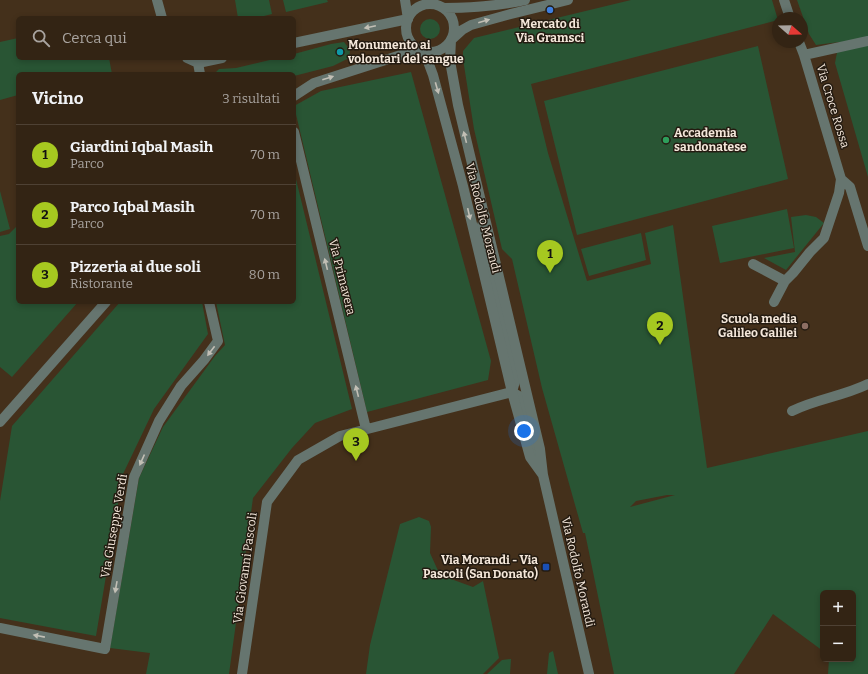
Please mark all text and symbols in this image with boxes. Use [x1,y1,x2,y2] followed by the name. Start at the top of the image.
[545,5,555,15] marker: Mercato di Via Gramsci
[772,12,808,48] north arrow
[16,16,296,60] search box
[516,17,584,45] place label: Mercato di Via Gramsci
[479,18,491,24] one-way arrow
[364,25,376,31] one-way arrow
[30,27,52,49] icon: search
[62,29,127,47] text: Cerca qui
[347,38,464,66] place label: Monumento ai volontari del sangue
[335,47,345,57] marker: Monumento ai volontari del sangue
[814,62,853,150] street label: Via Croce Rossa
[323,75,335,81] one-way arrow
[434,82,440,95] one-way arrow
[32,88,84,109] text: Vicino
[222,91,280,106] text: 3 risultati
[674,126,747,154] place label: Accademia sandonatese
[462,131,468,143] one-way arrow
[661,135,671,145] marker: Accademia sandonatese
[70,138,213,156] text: Giardini Iqbal Masih
[42,147,48,162] text: 1
[250,147,280,162] text: 70 m
[70,156,104,171] text: Parco
[463,162,504,275] street label: Via Rodolfo Morandi
[70,198,195,216] text: Parco Iqbal Masih
[41,207,49,222] text: 2
[250,207,280,222] text: 70 m
[467,208,473,220] one-way arrow
[70,216,104,231] text: Parco
[326,238,358,317] street label: Via Primavera
[537,240,563,273] pin: 1
[70,258,201,276] text: Pizzeria ai due soli
[323,258,329,270] one-way arrow
[41,267,49,282] text: 3
[249,267,280,282] text: 80 m
[70,276,133,291] text: Ristorante
[647,312,673,345] pin: 2
[718,312,797,340] place label: Scuola media Galileo Galilei
[800,321,810,331] marker: Scuola media Galileo Galilei
[206,346,215,357] one-way arrow
[353,384,359,397] one-way arrow
[514,421,534,441] your location
[343,428,369,461] pin: 3
[138,454,145,466] one-way arrow
[98,473,130,579] street label: Via Giuseppe Verdi
[230,511,260,624] street label: Via Giovanni Pascoli
[559,516,598,629] street label: Via Rodolfo Morandi
[423,553,538,581] place label: Via Morandi - Via Pascoli (San Donato)
[541,562,551,572] marker: Via Morandi - Via Pascoli (San Donato)
[113,581,119,593] one-way arrow
[820,590,856,662] map controls
[820,590,856,626] button: +
[820,626,856,662] button: −
[33,633,45,639] one-way arrow

